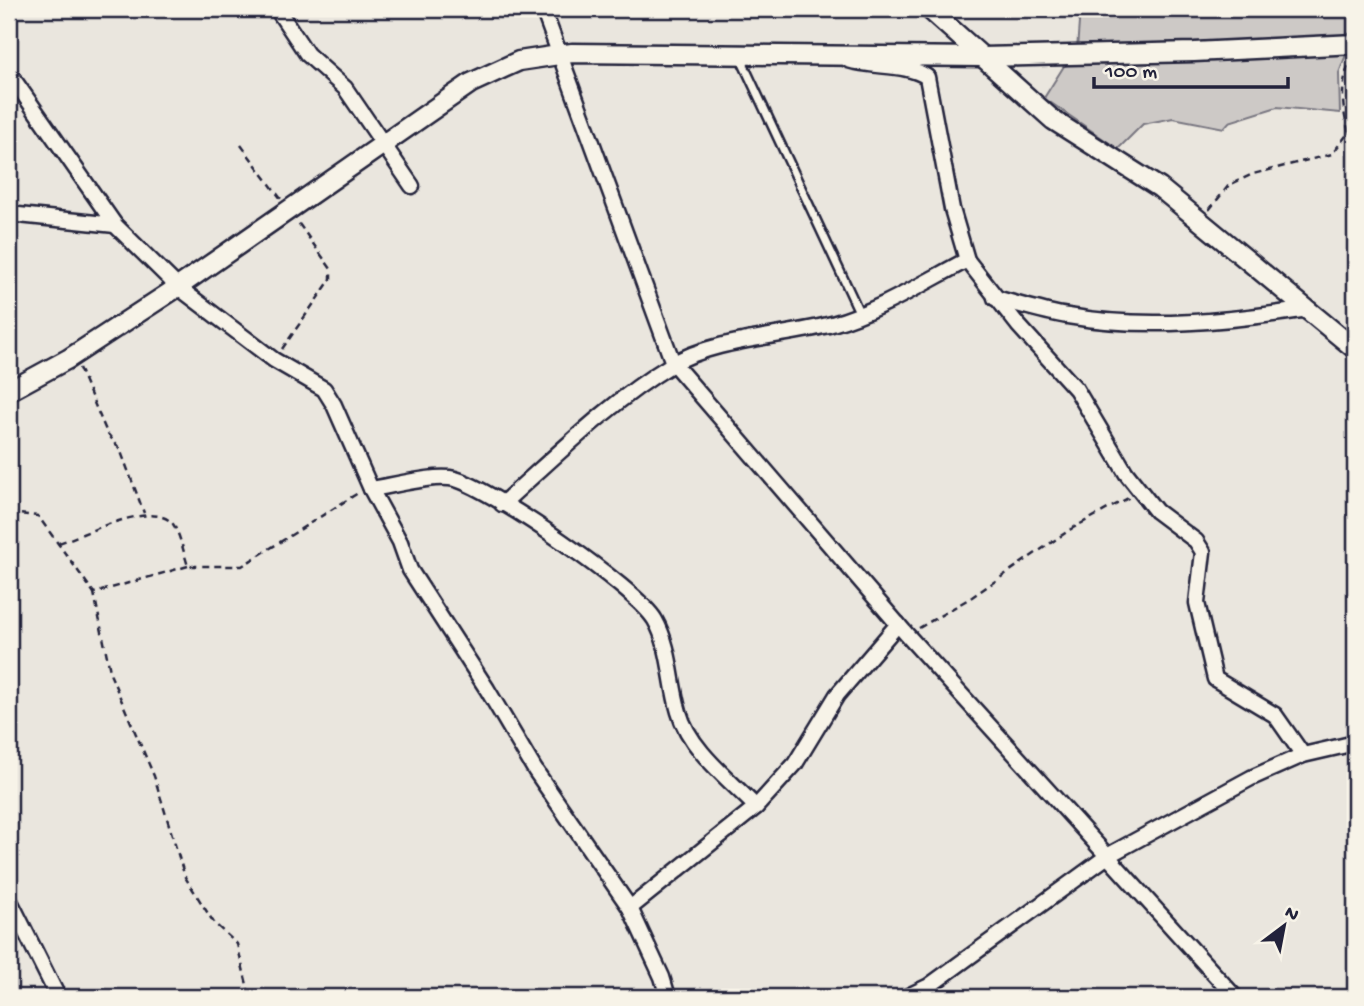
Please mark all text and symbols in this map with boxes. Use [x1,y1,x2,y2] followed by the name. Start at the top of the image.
[1094,46,1289,90] scale bar
[1104,61,1157,86] text: 100 m
[1248,890,1318,960] north arrow
[1280,902,1303,928] text: N

